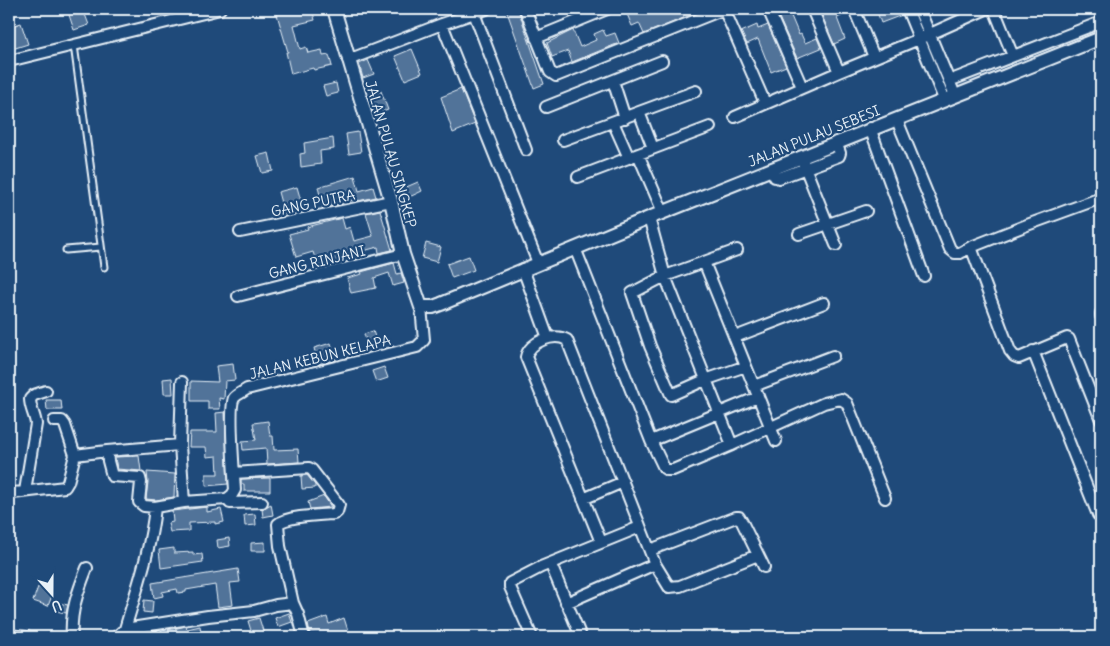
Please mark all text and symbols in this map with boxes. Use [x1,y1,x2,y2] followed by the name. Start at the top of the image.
[361,78,421,230] street label: JALAN PULAU SINGKEP
[745,101,883,171] street label: JALAN PULAU SEBESI
[269,185,357,221] street label: GANG PUTRA
[267,241,367,283] street label: GANG RINJANI
[248,331,392,383] street label: JALAN KEBUN KELAPA
[28,568,78,618] north arrow
[49,596,64,616] text: U

